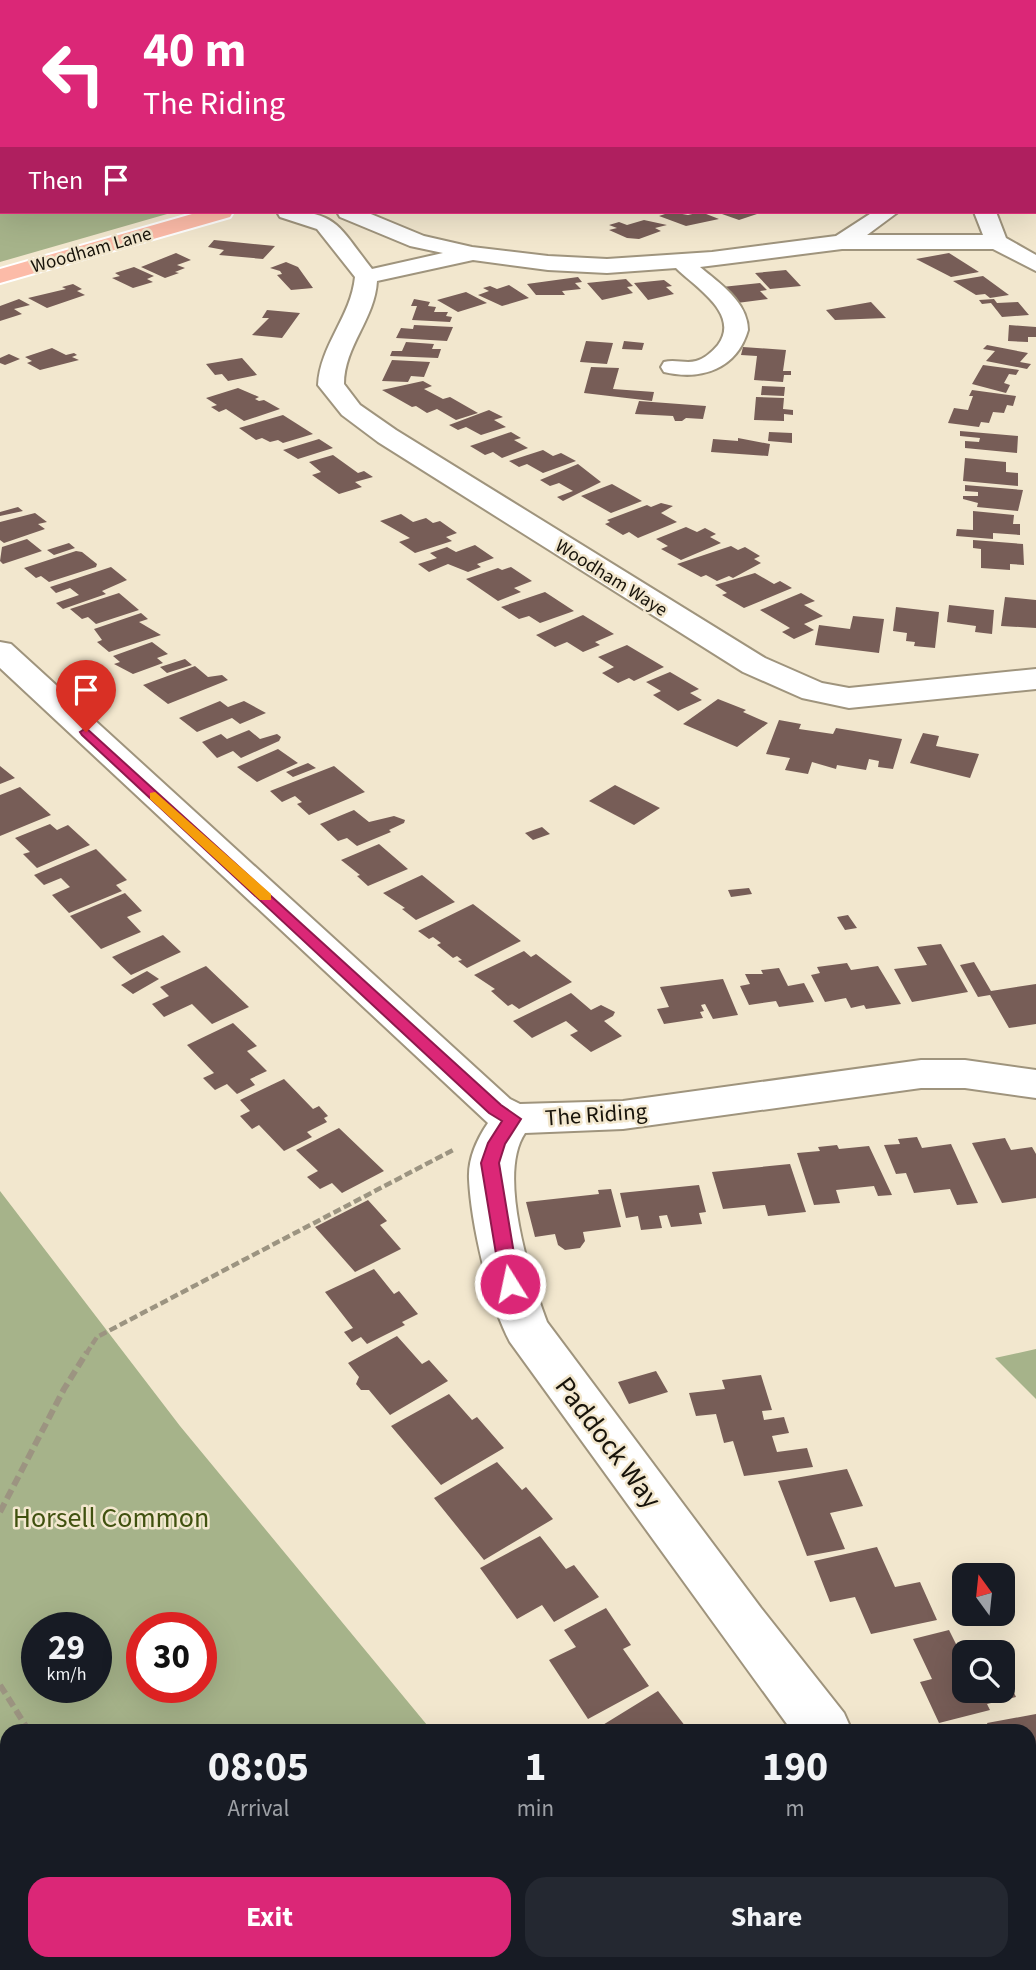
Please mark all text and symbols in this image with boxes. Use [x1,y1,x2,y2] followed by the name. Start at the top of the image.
[143,16,247,86] text: 40 m
[28,28,119,119] icon: left
[143,81,285,127] text: The Riding
[97,161,135,199] icon: arrive
[28,162,83,199] text: Then
[28,220,155,281] street label: Woodham Lane
[550,533,673,624] street label: Woodham Waye
[56,660,116,732] pin
[67,671,105,709] icon: arrive
[544,1094,649,1135] street label: The Riding
[473,1247,547,1321] position arrow
[545,1368,671,1517] street label: Paddock Way
[13,1498,209,1538] park label: Horsell Common
[952,1563,1015,1626] north arrow
[952,1563,1015,1703] map controls
[126,1612,217,1703] speed limit sign: 30
[48,1623,85,1673] text: 29
[952,1640,1015,1703] button: search
[47,1662,86,1687] text: km/h
[208,1737,309,1797] text: 08:05
[524,1737,546,1797] text: 1
[762,1737,828,1797] text: 190
[227,1792,289,1825] text: Arrival
[517,1792,554,1825] text: min
[785,1792,805,1825] text: m
[28,1877,511,1957] button: Exit
[525,1877,1008,1957] button: Share

